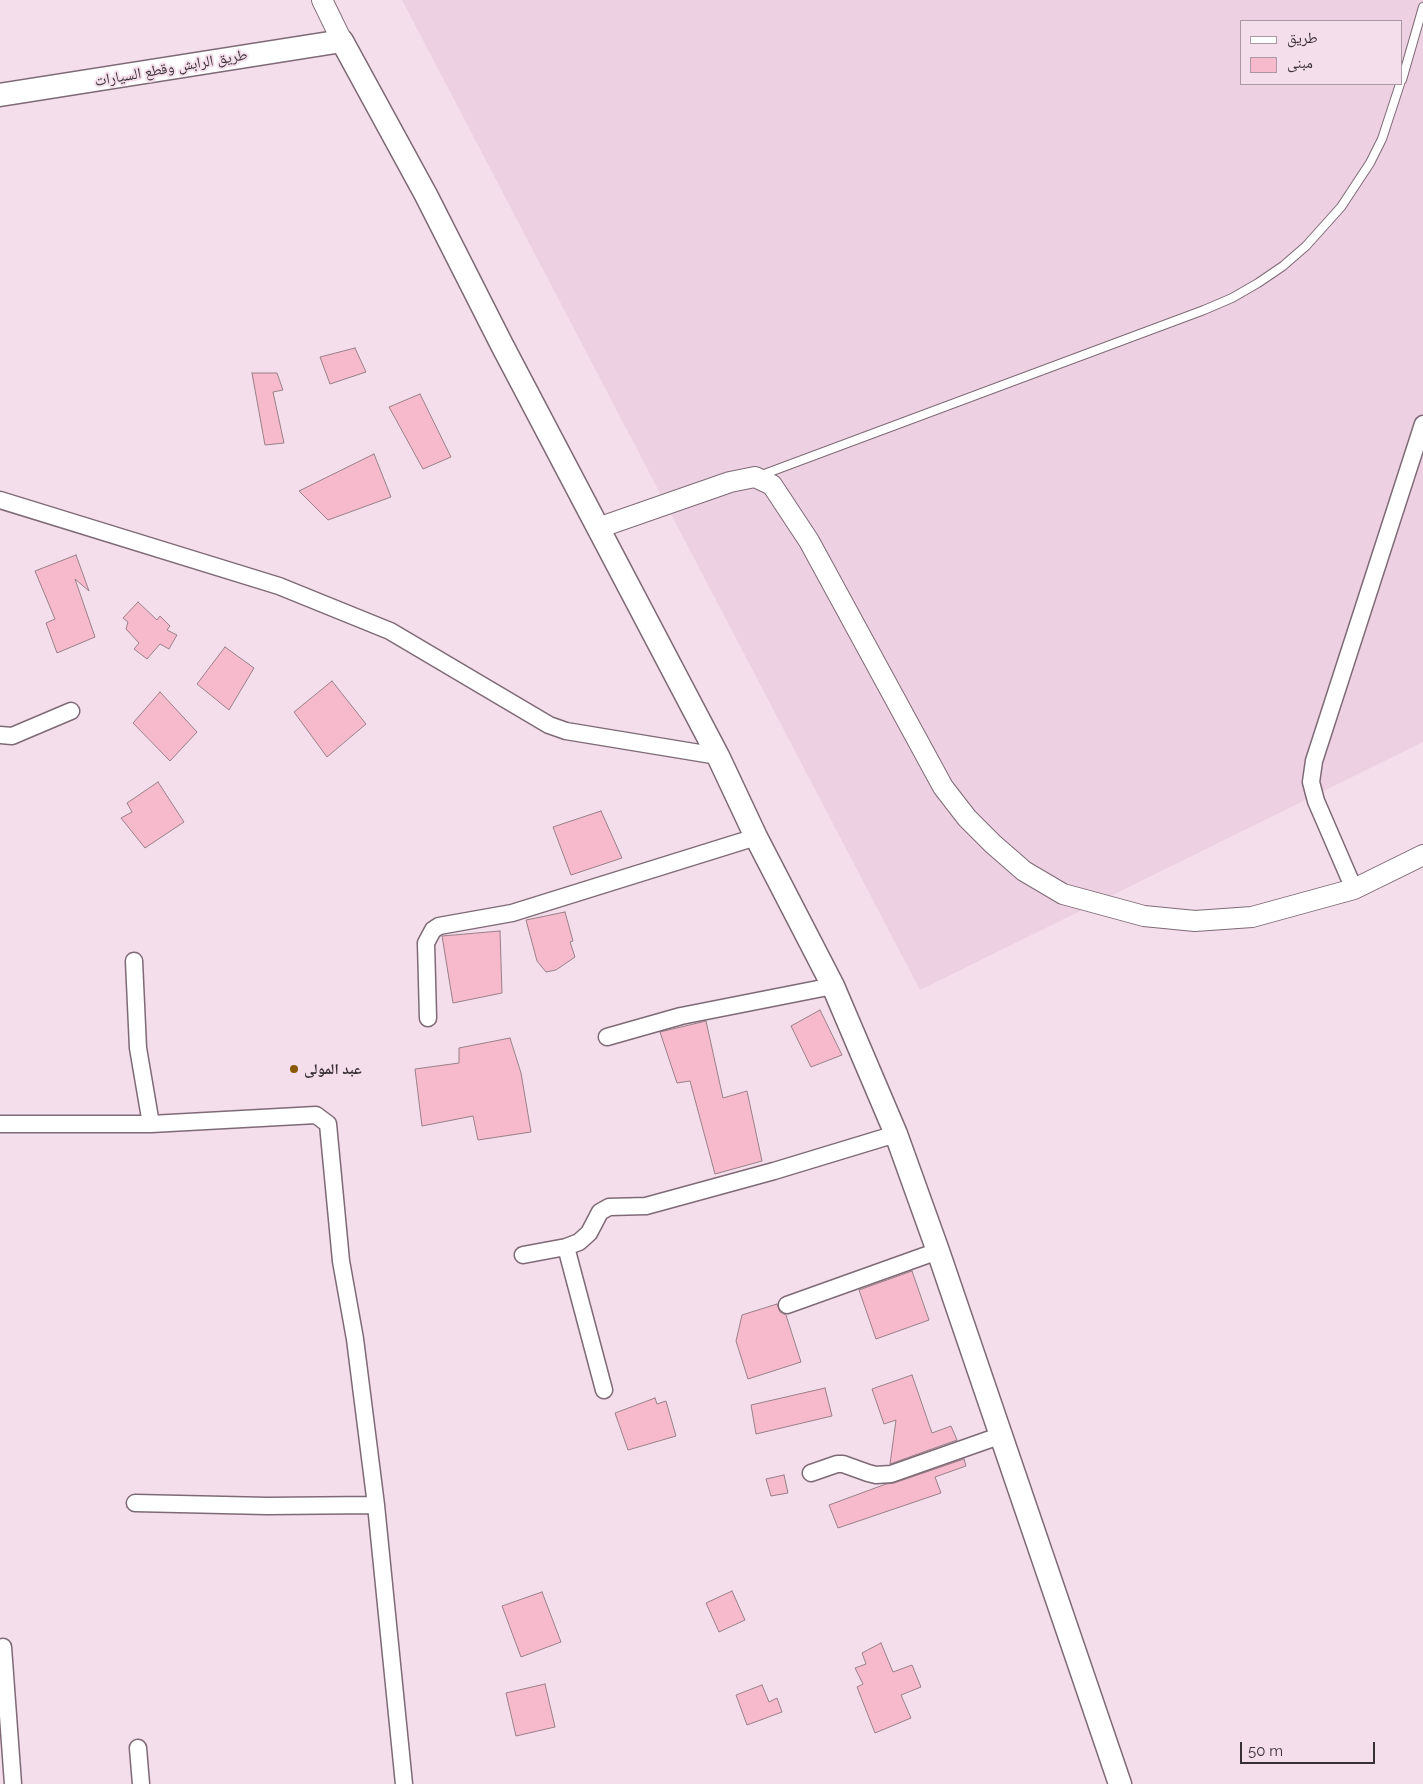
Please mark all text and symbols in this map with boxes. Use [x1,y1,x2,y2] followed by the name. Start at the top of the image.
[1240,20,1403,85] legend
[1287,29,1318,47] text: طريق
[93,46,249,90] street label: طريق الرابش وقطع السيارات
[1287,54,1313,72] text: مبنى
[304,1060,362,1078] place label: عبد المولى
[288,1063,300,1075] marker: عبد المولى
[1243,1732,1378,1764] scale bar
[1248,1742,1283,1760] text: 50 m

